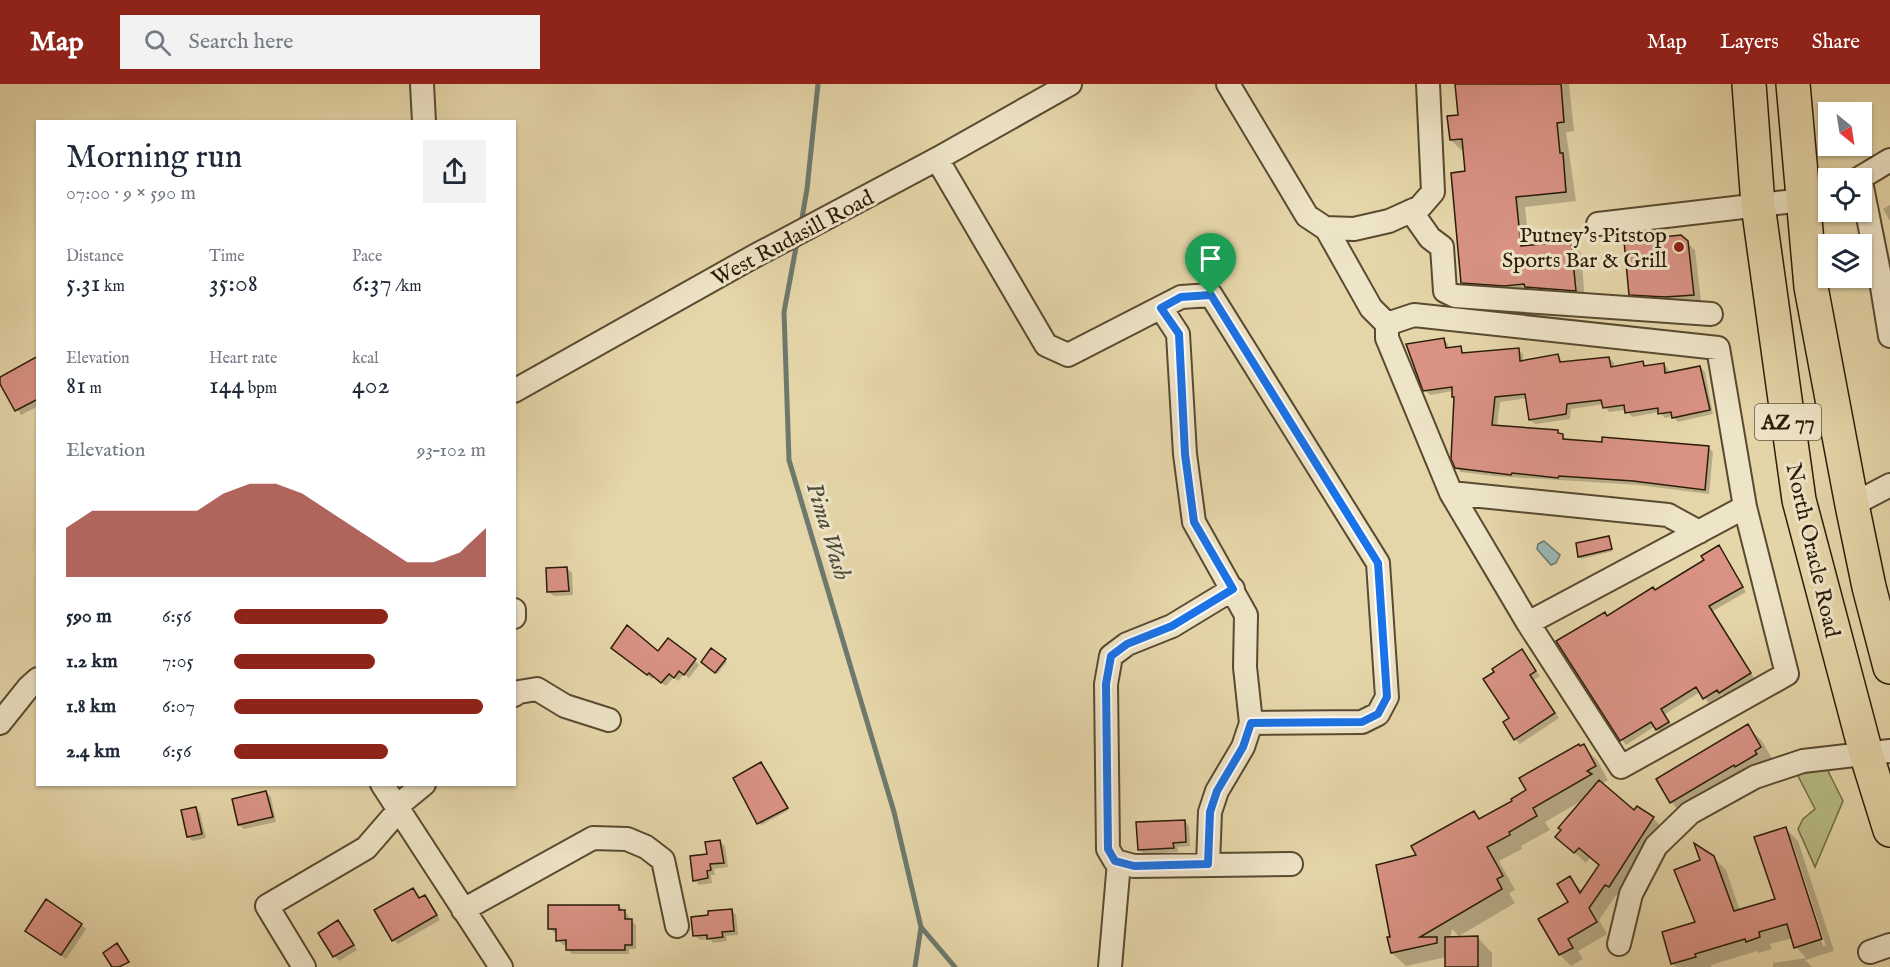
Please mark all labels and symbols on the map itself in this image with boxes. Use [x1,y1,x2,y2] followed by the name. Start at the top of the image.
[1818,102,1872,156] north arrow
[707,184,879,293] street label: West Rudasill Road
[1502,222,1667,275] place label: Putney's Pitstop Sports Bar & Grill
[1185,233,1236,295] pin
[1672,240,1686,254] marker: Putney's Pitstop Sports Bar & Grill
[1755,404,1821,440] road number: AZ 77
[1778,461,1846,641] street label: North Oracle Road
[798,479,857,584] water label: Pima Wash

